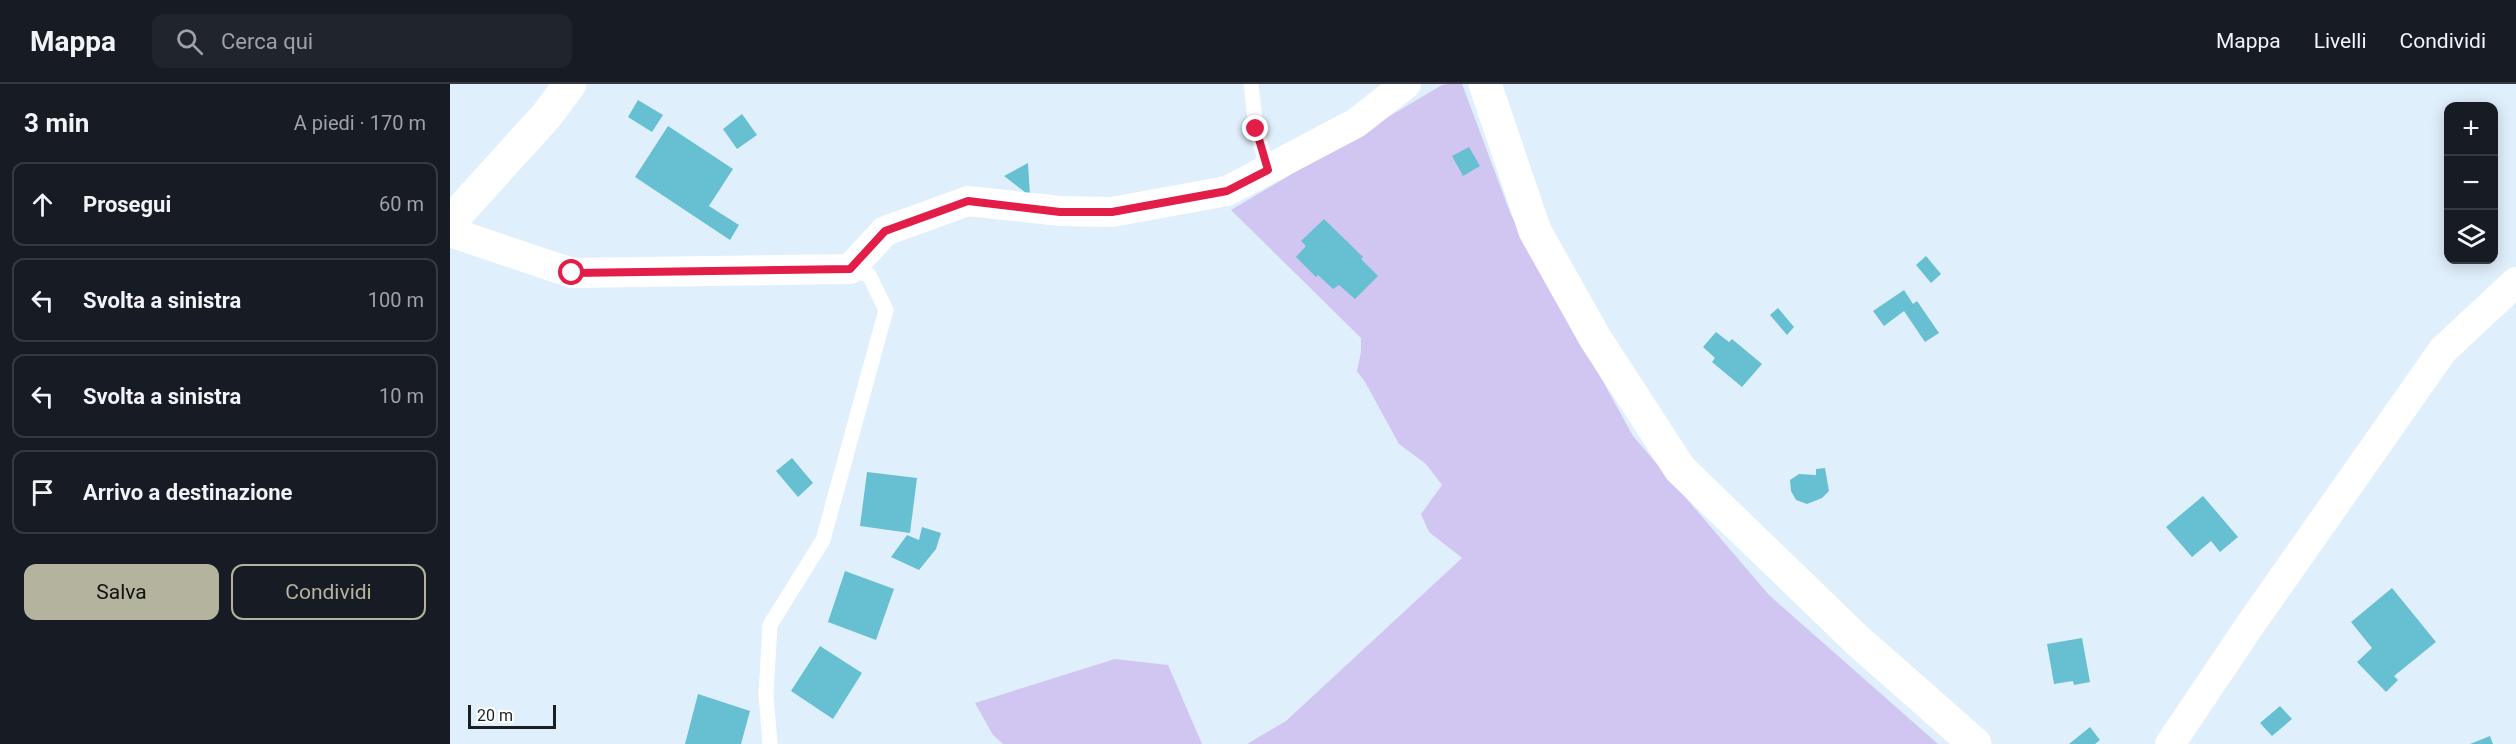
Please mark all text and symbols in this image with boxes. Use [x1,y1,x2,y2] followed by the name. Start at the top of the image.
[152,14,572,68] search box
[30,25,116,58] text: Mappa
[173,25,206,58] icon: search
[221,29,313,54] text: Cerca qui
[2216,29,2281,53] text: Mappa
[2314,29,2367,53] text: Livelli
[2400,29,2486,53] text: Condividi
[2444,102,2498,264] map controls
[2444,102,2498,156] button: +
[24,108,89,138] text: 3 min
[294,111,426,135] text: A piedi · 170 m
[1242,115,1268,141] route end
[2444,156,2498,210] button: −
[26,188,59,221] icon: ahead
[83,192,171,217] text: Prosegui
[379,192,424,216] text: 60 m
[2444,210,2498,264] button: layers
[558,259,584,285] route start
[26,284,59,317] icon: left
[83,288,241,313] text: Svolta a sinistra
[368,288,424,312] text: 100 m
[26,380,59,413] icon: left
[83,384,241,409] text: Svolta a sinistra
[379,384,424,408] text: 10 m
[26,476,59,509] icon: arrive
[83,480,292,505] text: Arrivo a destinazione
[24,564,219,620] button: Salva
[231,564,426,620] button: Condividi
[468,702,556,730] scale bar
[477,706,513,725] text: 20 m

